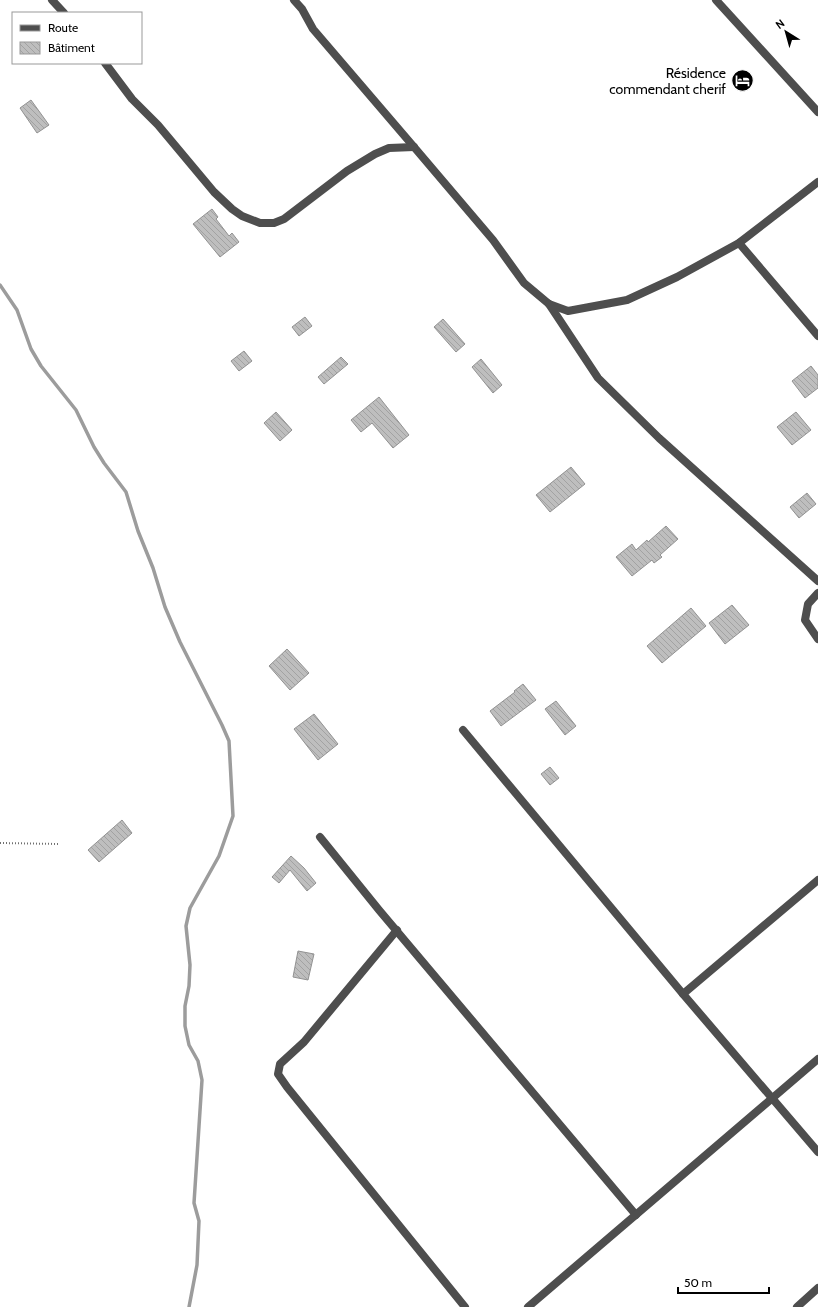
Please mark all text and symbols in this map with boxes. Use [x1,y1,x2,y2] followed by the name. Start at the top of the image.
[12,12,142,64] legend
[766,12,806,52] north arrow
[773,16,787,32] text: N
[48,20,78,35] text: Route
[48,40,95,55] text: Bâtiment
[609,64,726,98] place label: Résidence commendant cherif
[729,68,755,94] hotel icon: Résidence commendant cherif
[678,1269,769,1295] scale bar
[684,1275,712,1290] text: 50 m

